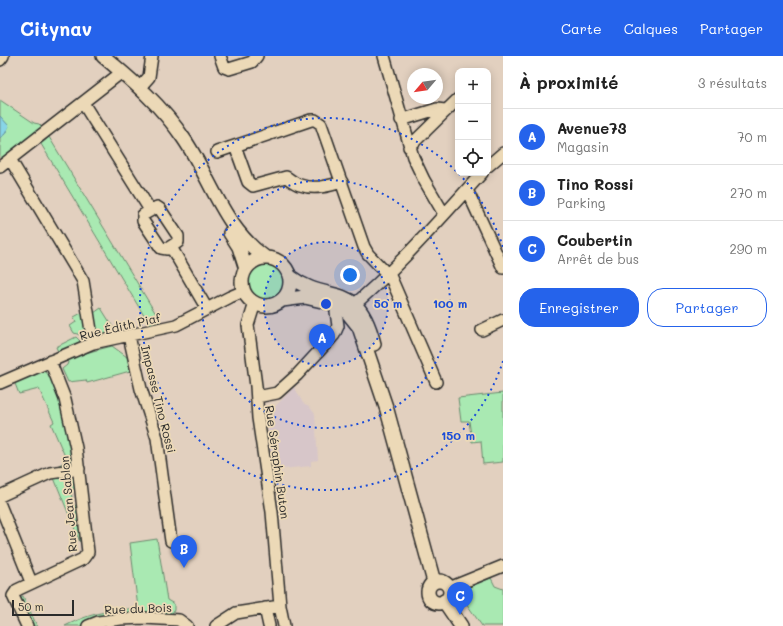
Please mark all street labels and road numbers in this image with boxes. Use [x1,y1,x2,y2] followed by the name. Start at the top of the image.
[78,309,162,343] street label: Rue Édith Piaf
[138,343,180,455] street label: Impasse Tino Rossi
[262,404,294,520] street label: Rue Séraphin Buton
[56,455,80,553] street label: Rue Jean Sablon
[104,599,172,617] street label: Rue du Bois

